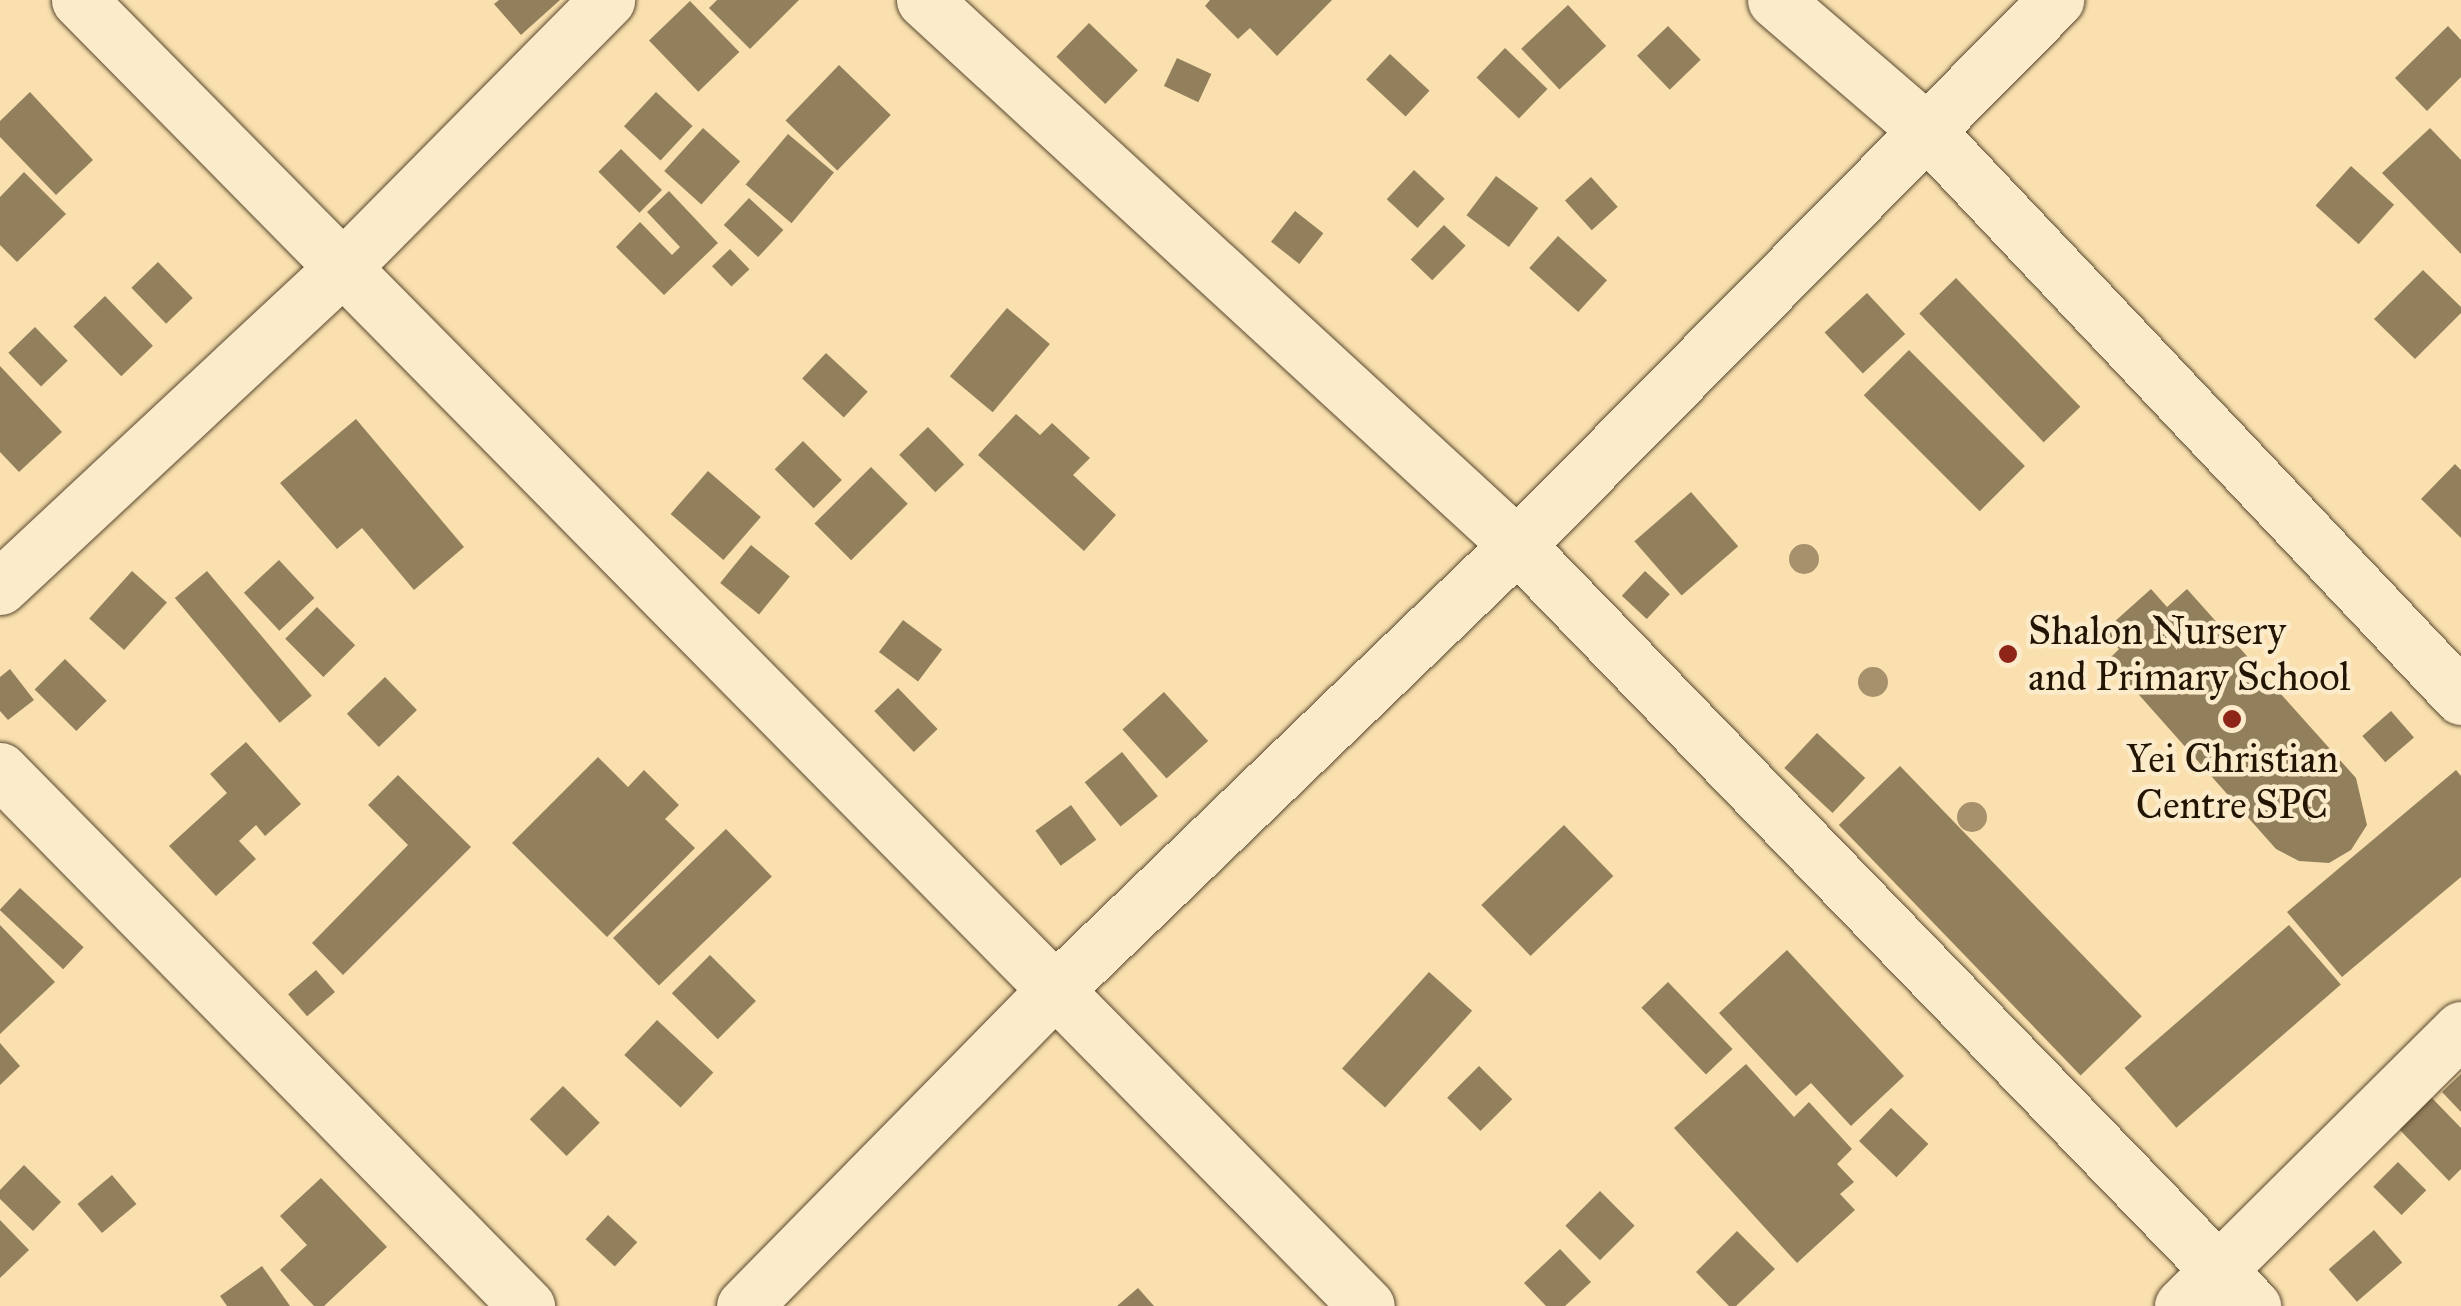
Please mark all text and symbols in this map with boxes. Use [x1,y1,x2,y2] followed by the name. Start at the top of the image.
[2028,607,2350,701] place label: Shalon Nursery and Primary School
[1997,643,2019,665] marker: Shalon Nursery and Primary School
[2221,708,2243,730] marker: Yei Christian Centre SPC
[2126,735,2338,829] place label: Yei Christian Centre SPC

